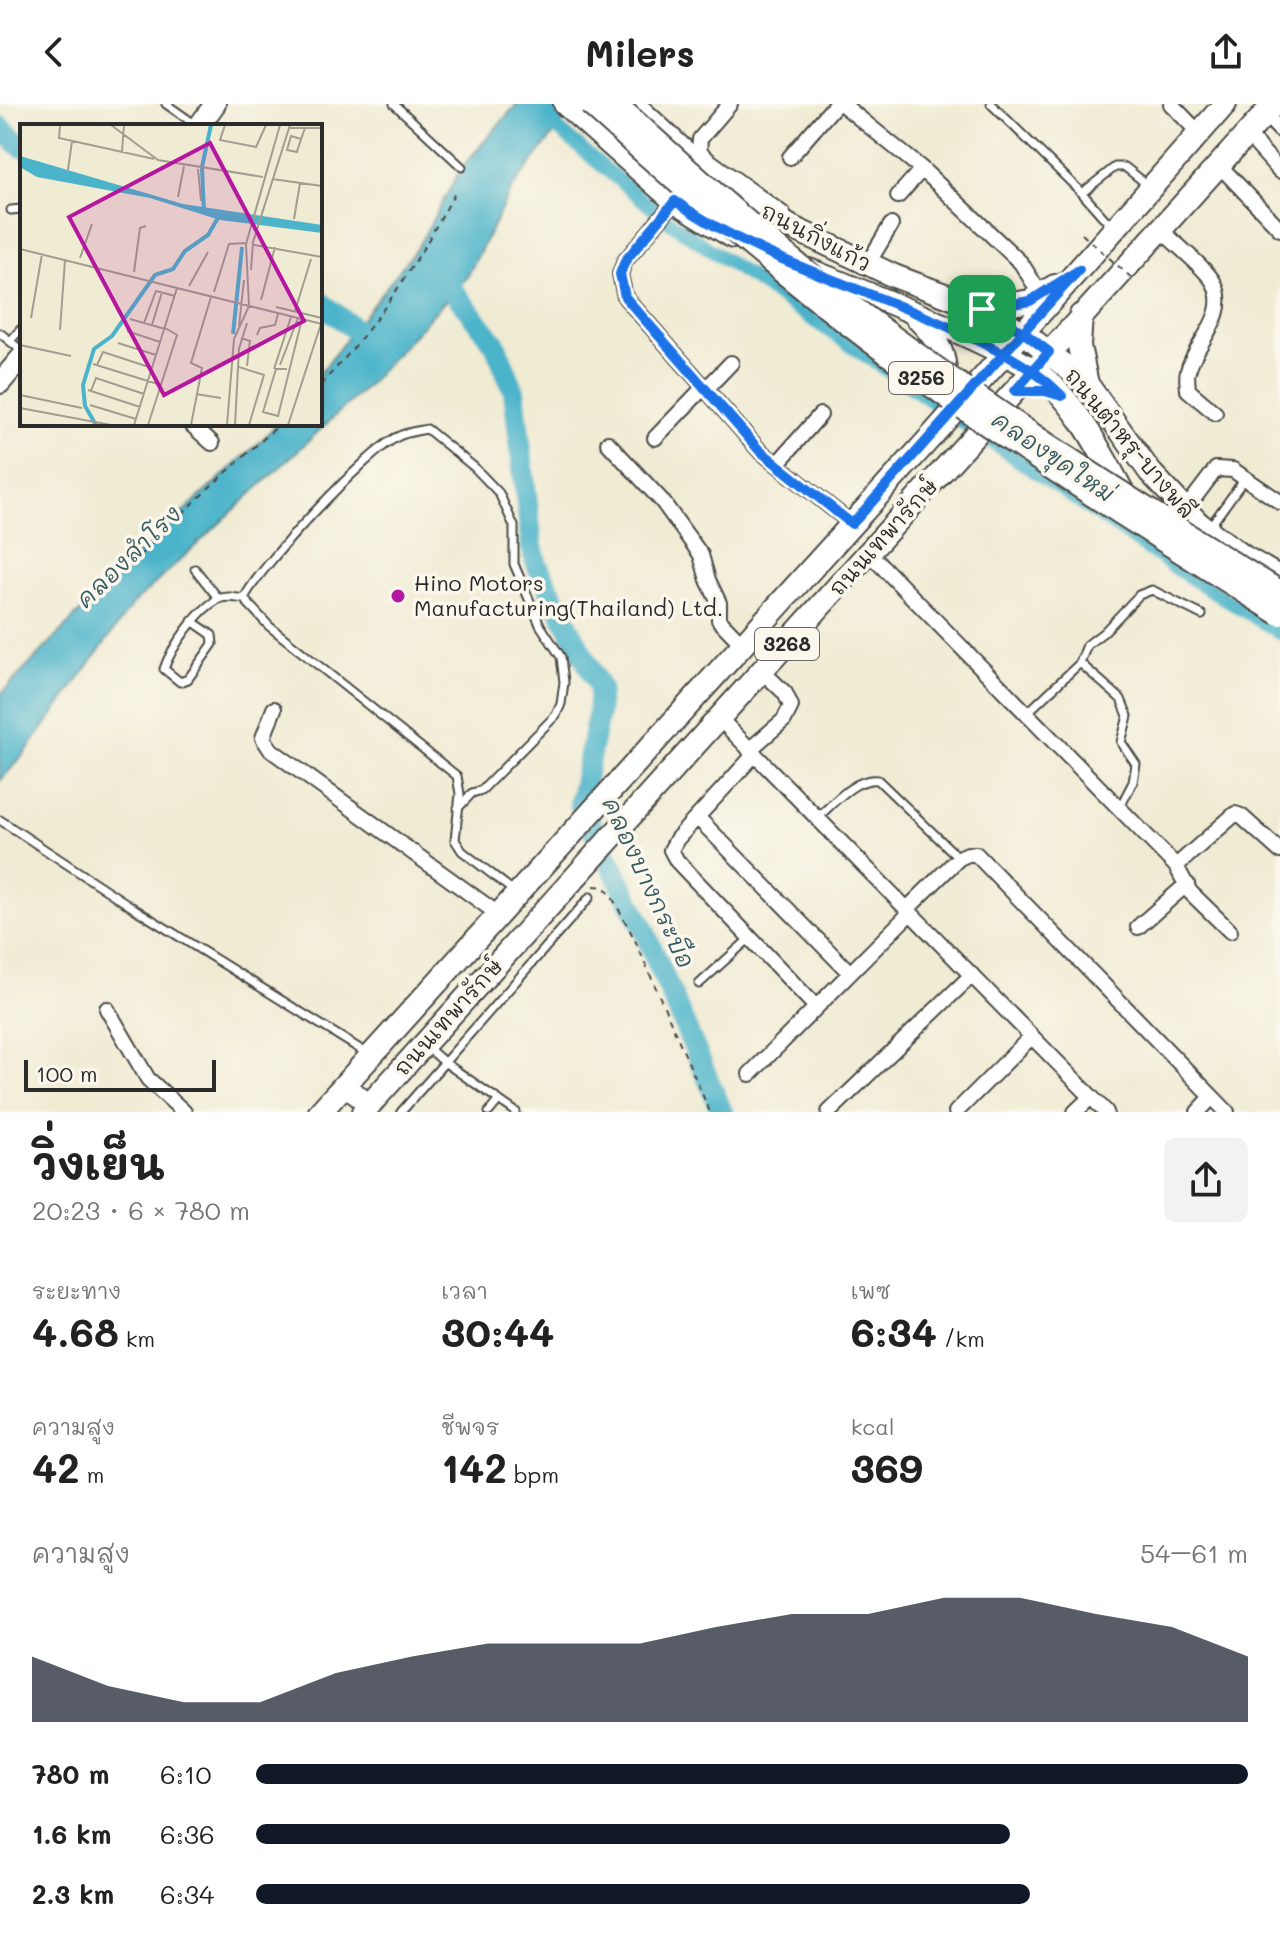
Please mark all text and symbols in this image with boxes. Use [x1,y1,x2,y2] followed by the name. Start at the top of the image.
[585,29,695,76] text: Milers
[32,30,76,74] icon: back
[1204,30,1248,74] icon: share
[20,124,322,426] inset map
[756,192,878,278] street label: ถนนกิ่งแก้ว
[948,275,1016,343] pin
[960,287,1004,331] icon: arrive
[1056,361,1202,526] street label: ถนนตำหรุ-บางพลี
[889,362,953,394] road number: 3256
[985,403,1122,511] water label: คลองขุดใหม่
[822,472,943,602] street label: ถนนเทพารักษ์
[69,498,187,614] water label: คลองสำโรง
[414,568,723,622] place label: Hino Motors Manufacturing(Thailand) Ltd.
[389,587,407,605] marker: Hino Motors Manufacturing(Thailand) Ltd.
[755,628,819,660] road number: 3268
[596,792,703,973] water label: คลองบางกระบือ
[387,952,508,1082] street label: ถนนเทพารักษ์
[24,1056,216,1092] scale bar
[36,1059,98,1088] text: 100 m
[32,1134,164,1191] text: วิ่งเย็น
[1164,1138,1248,1222] button: share
[32,1193,250,1227] text: 20:23 · 6 × 780 m
[32,1276,121,1305] text: ระยะทาง
[441,1276,488,1305] text: เวลา
[851,1276,890,1305] text: เพซ
[32,1305,119,1357] text: 4.68
[441,1305,554,1357] text: 30:44
[851,1305,937,1357] text: 6:34
[119,1324,155,1353] text: km
[937,1324,985,1353] text: /km
[32,1412,115,1441] text: ความสูง
[441,1412,499,1441] text: ชีพจร
[851,1412,895,1441] text: kcal
[32,1441,80,1493] text: 42
[441,1441,507,1493] text: 142
[851,1441,923,1493] text: 369
[80,1460,104,1489] text: m
[507,1460,559,1489] text: bpm
[32,1536,130,1570] text: ความสูง
[1140,1536,1248,1570] text: 54–61 m
[32,1757,109,1791] text: 780 m
[160,1757,211,1791] text: 6:10
[32,1817,111,1851] text: 1.6 km
[160,1817,215,1851] text: 6:36
[32,1877,114,1911] text: 2.3 km
[160,1877,214,1911] text: 6:34

